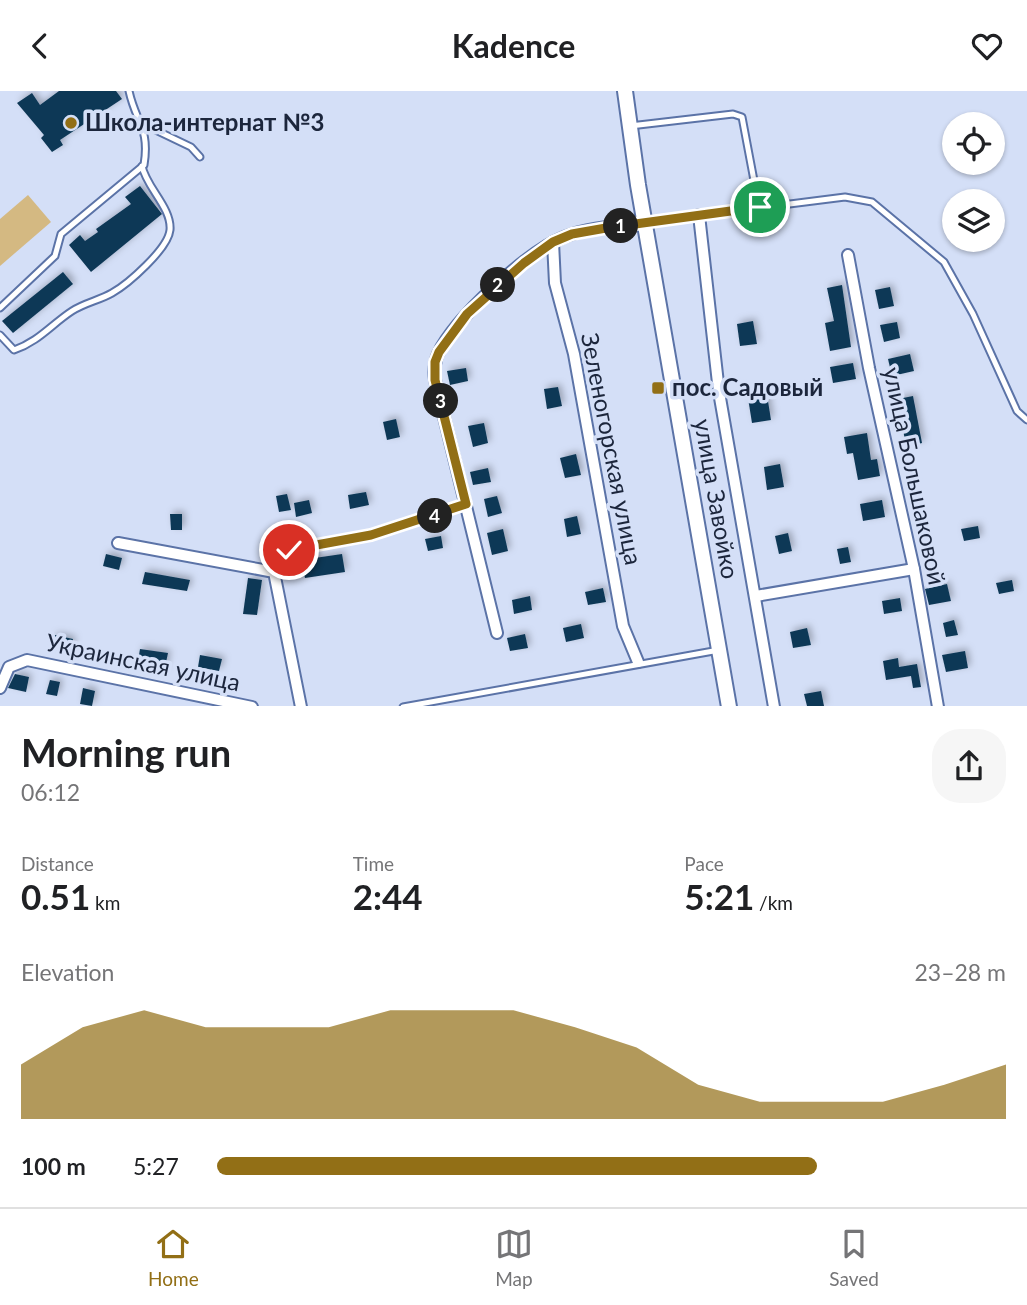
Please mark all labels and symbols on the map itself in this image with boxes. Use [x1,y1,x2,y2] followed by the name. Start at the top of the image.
[85,107,324,136] place label: Школа-интернат №3
[63,115,79,131] marker: Школа-интернат №3
[730,177,790,237] pin
[604,209,638,243] pin: 1
[480,267,516,303] pin: 2
[576,330,649,567] street label: Зеленогорская улица
[878,364,953,587] street label: улица Большаковой
[672,372,823,401] place label: пос. Садовый
[650,380,666,396] marker: пос. Садовый
[424,383,458,419] pin: 3
[689,416,746,581] street label: улица Завойко
[418,499,452,533] pin: 4
[259,520,319,580] pin
[44,627,243,696] street label: Украинская улица

